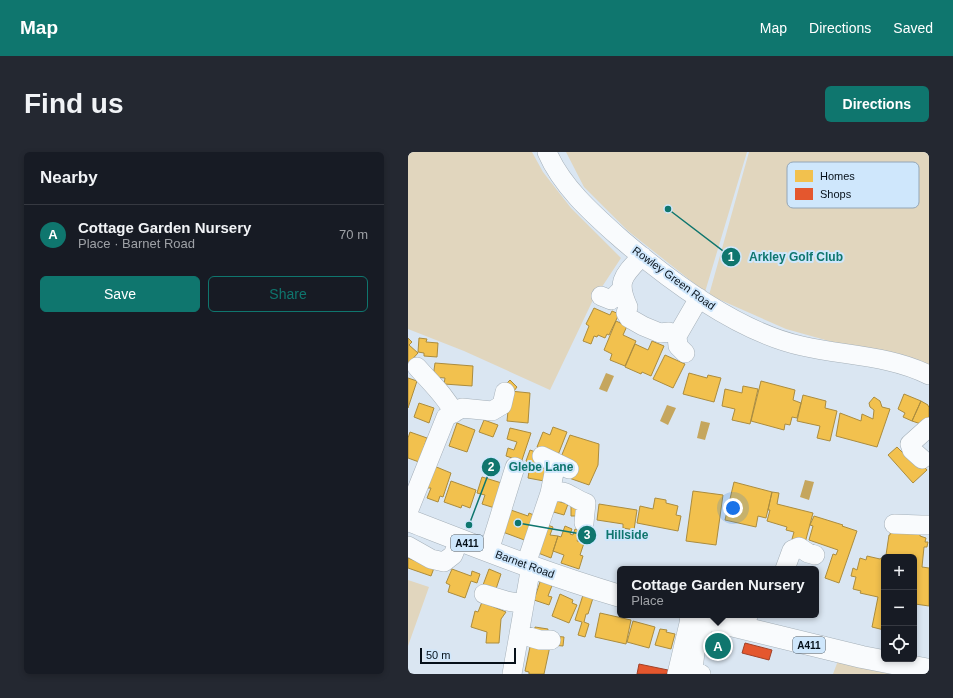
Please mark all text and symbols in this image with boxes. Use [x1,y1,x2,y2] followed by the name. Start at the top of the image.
[20,17,58,38] text: Map
[760,20,787,36] text: Map
[809,20,871,36] text: Directions
[893,20,933,36] text: Saved
[825,86,929,122] button: Directions
[24,88,124,119] text: Find us
[787,162,919,208] legend
[40,168,98,187] text: Nearby
[820,170,855,182] text: Homes
[820,188,852,200] text: Shops
[78,219,251,236] text: Cottage Garden Nursery
[48,227,58,242] text: A
[339,227,368,242] text: 70 m
[78,236,195,251] text: Place · Barnet Road
[630,244,718,312] street label: Rowley Green Road
[721,245,851,269] callout: Arkley Golf Club
[728,250,735,264] text: 1
[749,250,843,264] text: Arkley Golf Club
[40,276,200,312] button: Save
[208,276,368,312] button: Share
[481,455,582,479] callout: Glebe Lane
[488,460,495,474] text: 2
[509,460,574,474] text: Glebe Lane
[723,498,743,518] your location
[577,523,656,547] callout: Hillside
[584,528,591,542] text: 3
[606,528,649,542] text: Hillside
[451,535,483,551] road number: A411
[494,548,556,580] street label: Barnet Road
[881,554,917,662] map controls
[881,554,917,590] button: +
[617,566,819,618] popup
[631,576,805,593] text: Cottage Garden Nursery
[881,590,917,626] button: −
[631,593,664,608] text: Place
[881,626,917,662] button: locate
[705,631,731,661] pin: A
[793,637,825,653] road number: A411
[420,646,516,665] scale bar
[426,649,450,661] text: 50 m

